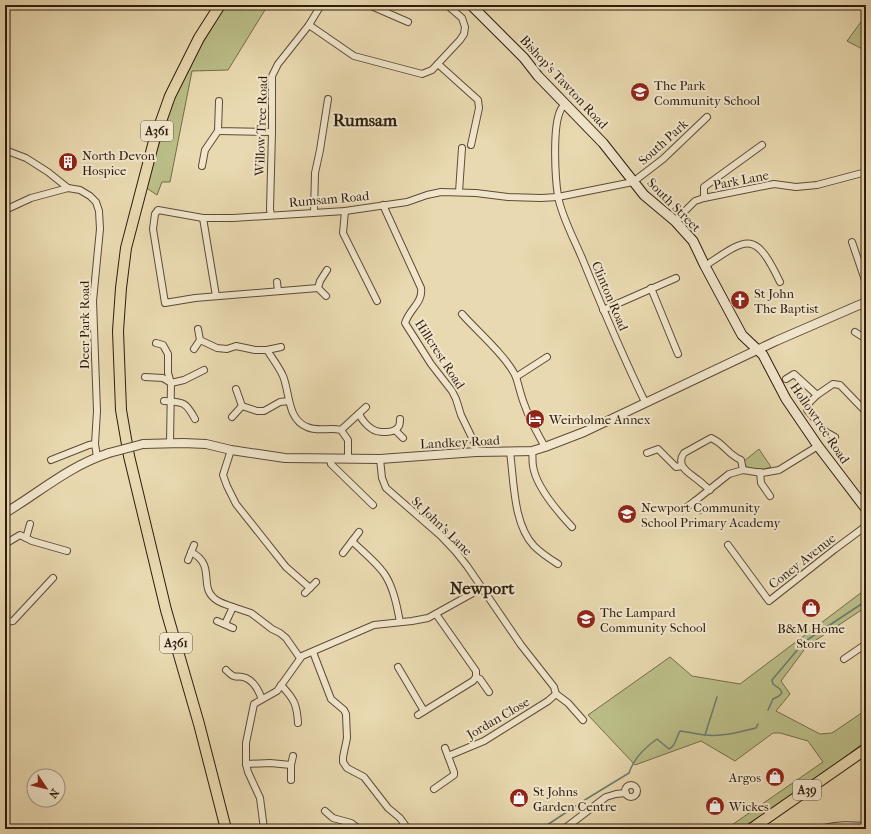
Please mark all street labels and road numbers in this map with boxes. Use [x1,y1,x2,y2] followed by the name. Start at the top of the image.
[517,32,612,132] street label: Bishop's Tawton Road
[252,75,270,177] street label: Willow Tree Road
[635,116,691,168] street label: South Park
[141,121,173,141] road number: A361
[712,167,771,193] street label: Park Lane
[644,175,704,235] street label: South Street
[288,188,371,210] street label: Rumsam Road
[589,259,632,334] street label: Clinton Road
[77,280,92,369] street label: Deer Park Road
[412,316,469,392] street label: Hillcrest Road
[787,380,853,467] street label: Hollowtree Road
[420,432,501,452] street label: Landkey Road
[409,493,476,559] street label: St John's Lane
[766,530,839,592] street label: Coney Avenue
[160,633,192,653] road number: A361
[463,694,533,742] street label: Jordan Close
[793,780,821,800] road number: A39

